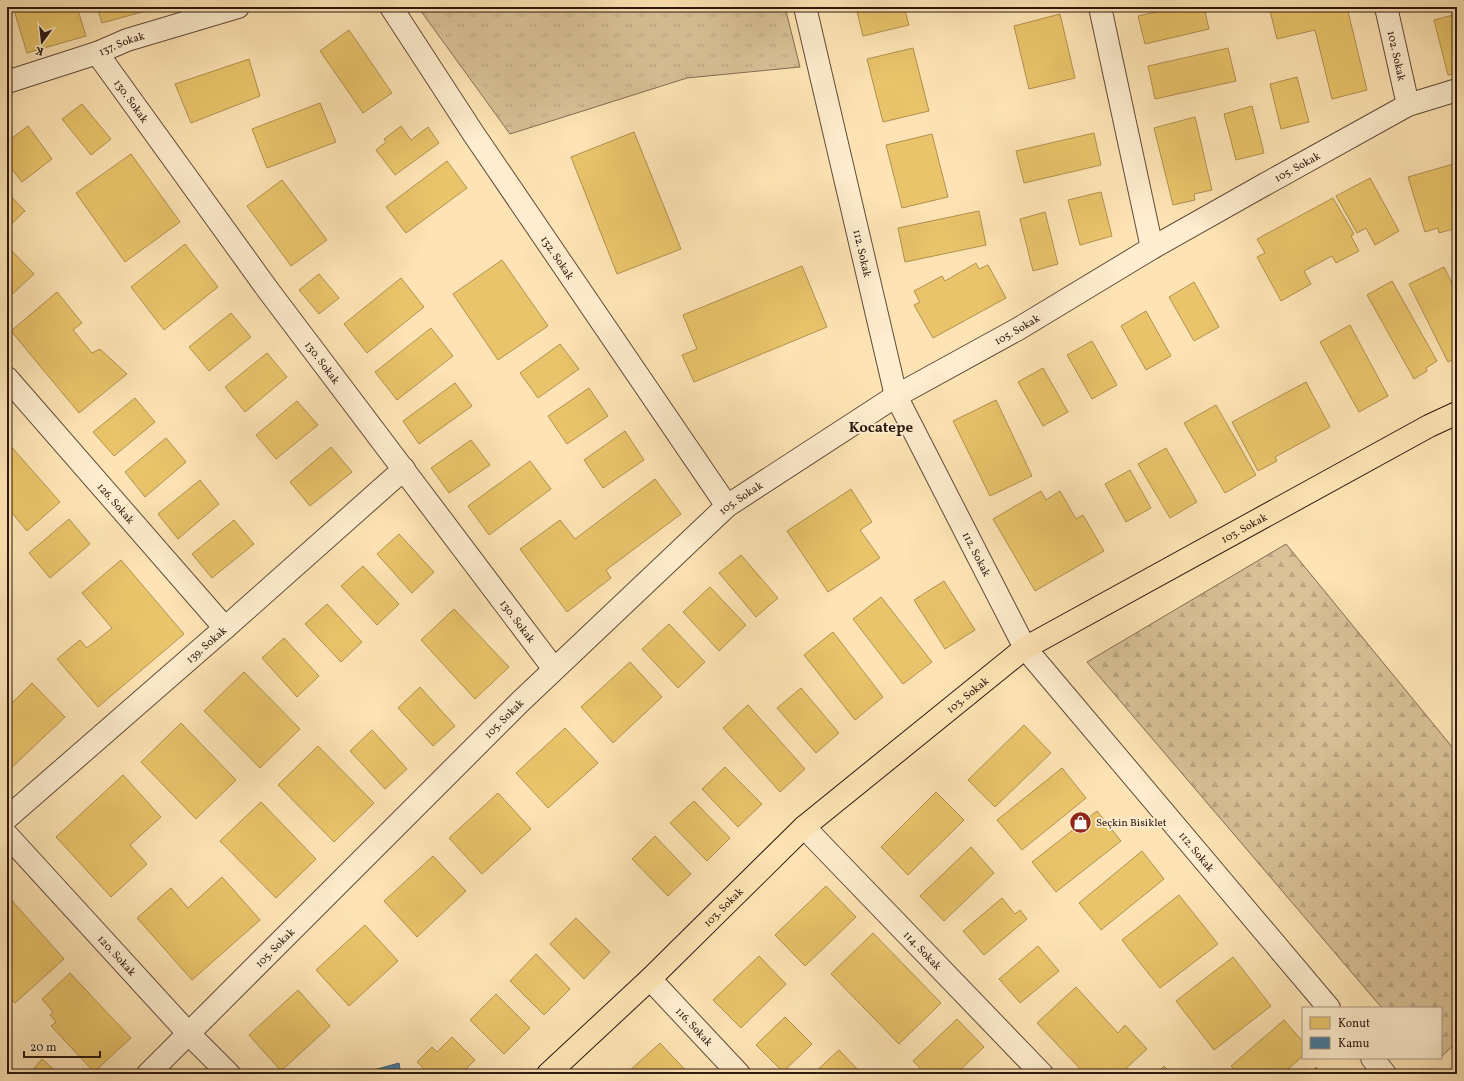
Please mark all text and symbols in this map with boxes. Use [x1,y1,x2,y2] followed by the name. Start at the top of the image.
[22,22,62,62] north arrow
[97,29,147,60] street label: 137. Sokak
[1383,30,1408,83] street label: 102. Sokak
[34,42,46,58] text: K
[109,77,151,127] street label: 130. Sokak
[1272,149,1323,187] street label: 105. Sokak
[848,228,874,279] street label: 112. Sokak
[536,234,577,283] street label: 132. Sokak
[992,311,1043,349] street label: 105. Sokak
[300,339,343,388] street label: 130. Sokak
[849,418,913,439] district label: Kocatepe
[716,479,766,519] street label: 105. Sokak
[93,480,137,528] street label: 126. Sokak
[1219,510,1270,548] street label: 103. Sokak
[958,530,993,580] street label: 112. Sokak
[495,597,538,647] street label: 130. Sokak
[183,624,231,668] street label: 139. Sokak
[944,674,993,718] street label: 103. Sokak
[482,696,528,742] street label: 105. Sokak
[1068,809,1094,835] shop icon: Seçkin Bisiklet
[1096,816,1167,831] place label: Seçkin Bisiklet
[1174,829,1217,876] street label: 112. Sokak
[701,885,747,931] street label: 103. Sokak
[253,925,299,972] street label: 105. Sokak
[899,928,944,974] street label: 114. Sokak
[93,932,139,980] street label: 120. Sokak
[671,1005,715,1050] street label: 116. Sokak
[1302,1007,1442,1059] legend
[1338,1016,1370,1032] text: Konut
[24,1033,100,1059] scale bar
[1338,1036,1370,1052] text: Kamu
[30,1040,57,1056] text: 20 m

